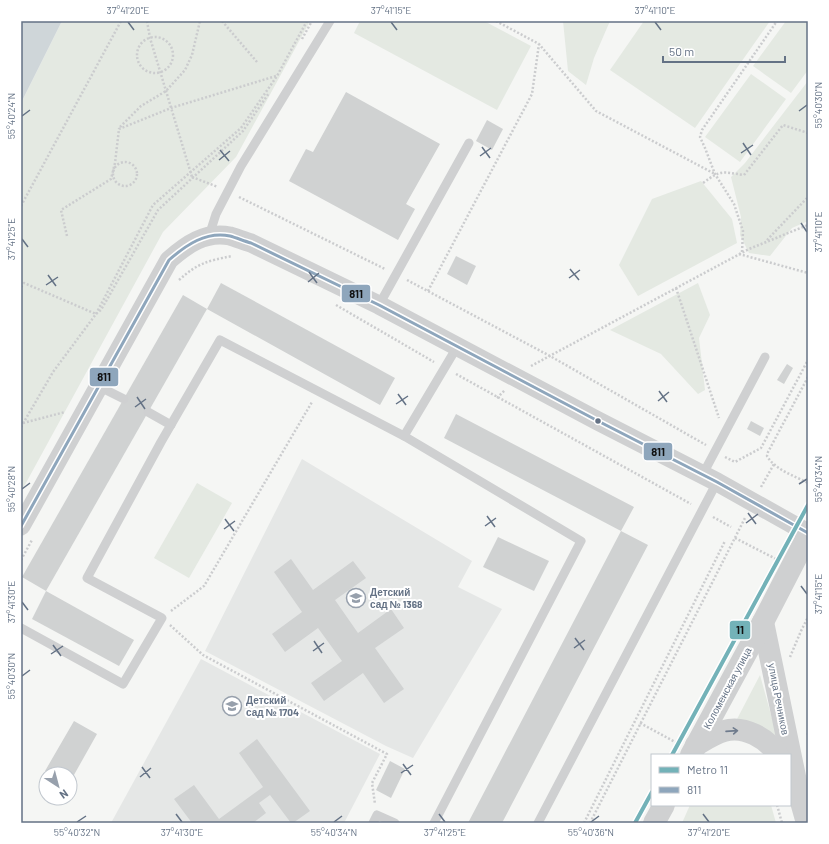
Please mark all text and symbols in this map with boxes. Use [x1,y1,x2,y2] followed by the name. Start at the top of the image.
[107,4,149,16] text: 37°41'20"E
[371,4,411,16] text: 37°41'15"E
[635,4,675,16] text: 37°41'10"E
[663,38,785,64] scale bar
[669,44,694,58] text: 50 m
[812,82,824,128] text: 55°40'30"N
[5,93,17,139] text: 55°40'24"N
[812,212,824,252] text: 37°41'10"E
[5,218,17,260] text: 37°41'25"E
[341,284,371,303] line badge: 811
[349,287,363,300] text: 811
[89,367,119,387] line badge: 811
[97,370,111,383] text: 811
[593,416,603,426] unlabelled marker
[643,442,673,461] line badge: 811
[651,445,665,458] text: 811
[812,456,824,502] text: 55°40'34"N
[5,466,17,512] text: 55°40'28"N
[812,574,824,614] text: 37°41'15"E
[5,581,17,623] text: 37°41'30"E
[370,586,423,610] place label: Детский сад № 1368
[345,587,367,609] school or university icon: Детский сад № 1368
[729,620,751,640] line badge: 11
[736,623,744,636] text: 11
[700,645,754,731] street label: Коломенская улица
[5,653,17,699] text: 55°40'30"N
[766,662,792,736] street label: улица Речников
[246,694,299,718] place label: Детский сад № 1704
[221,695,243,717] school or university icon: Детский сад № 1704
[725,727,738,734] one-way arrow
[651,754,791,806] legend
[687,762,728,776] text: Metro 11
[38,766,78,806] north arrow
[687,782,701,796] text: 811
[57,787,71,802] text: N
[54,826,100,838] text: 55°40'32"N
[161,826,203,838] text: 37°41'30"E
[311,826,357,838] text: 55°40'34"N
[424,826,466,838] text: 37°41'25"E
[568,826,614,838] text: 55°40'36"N
[688,826,730,838] text: 37°41'20"E

